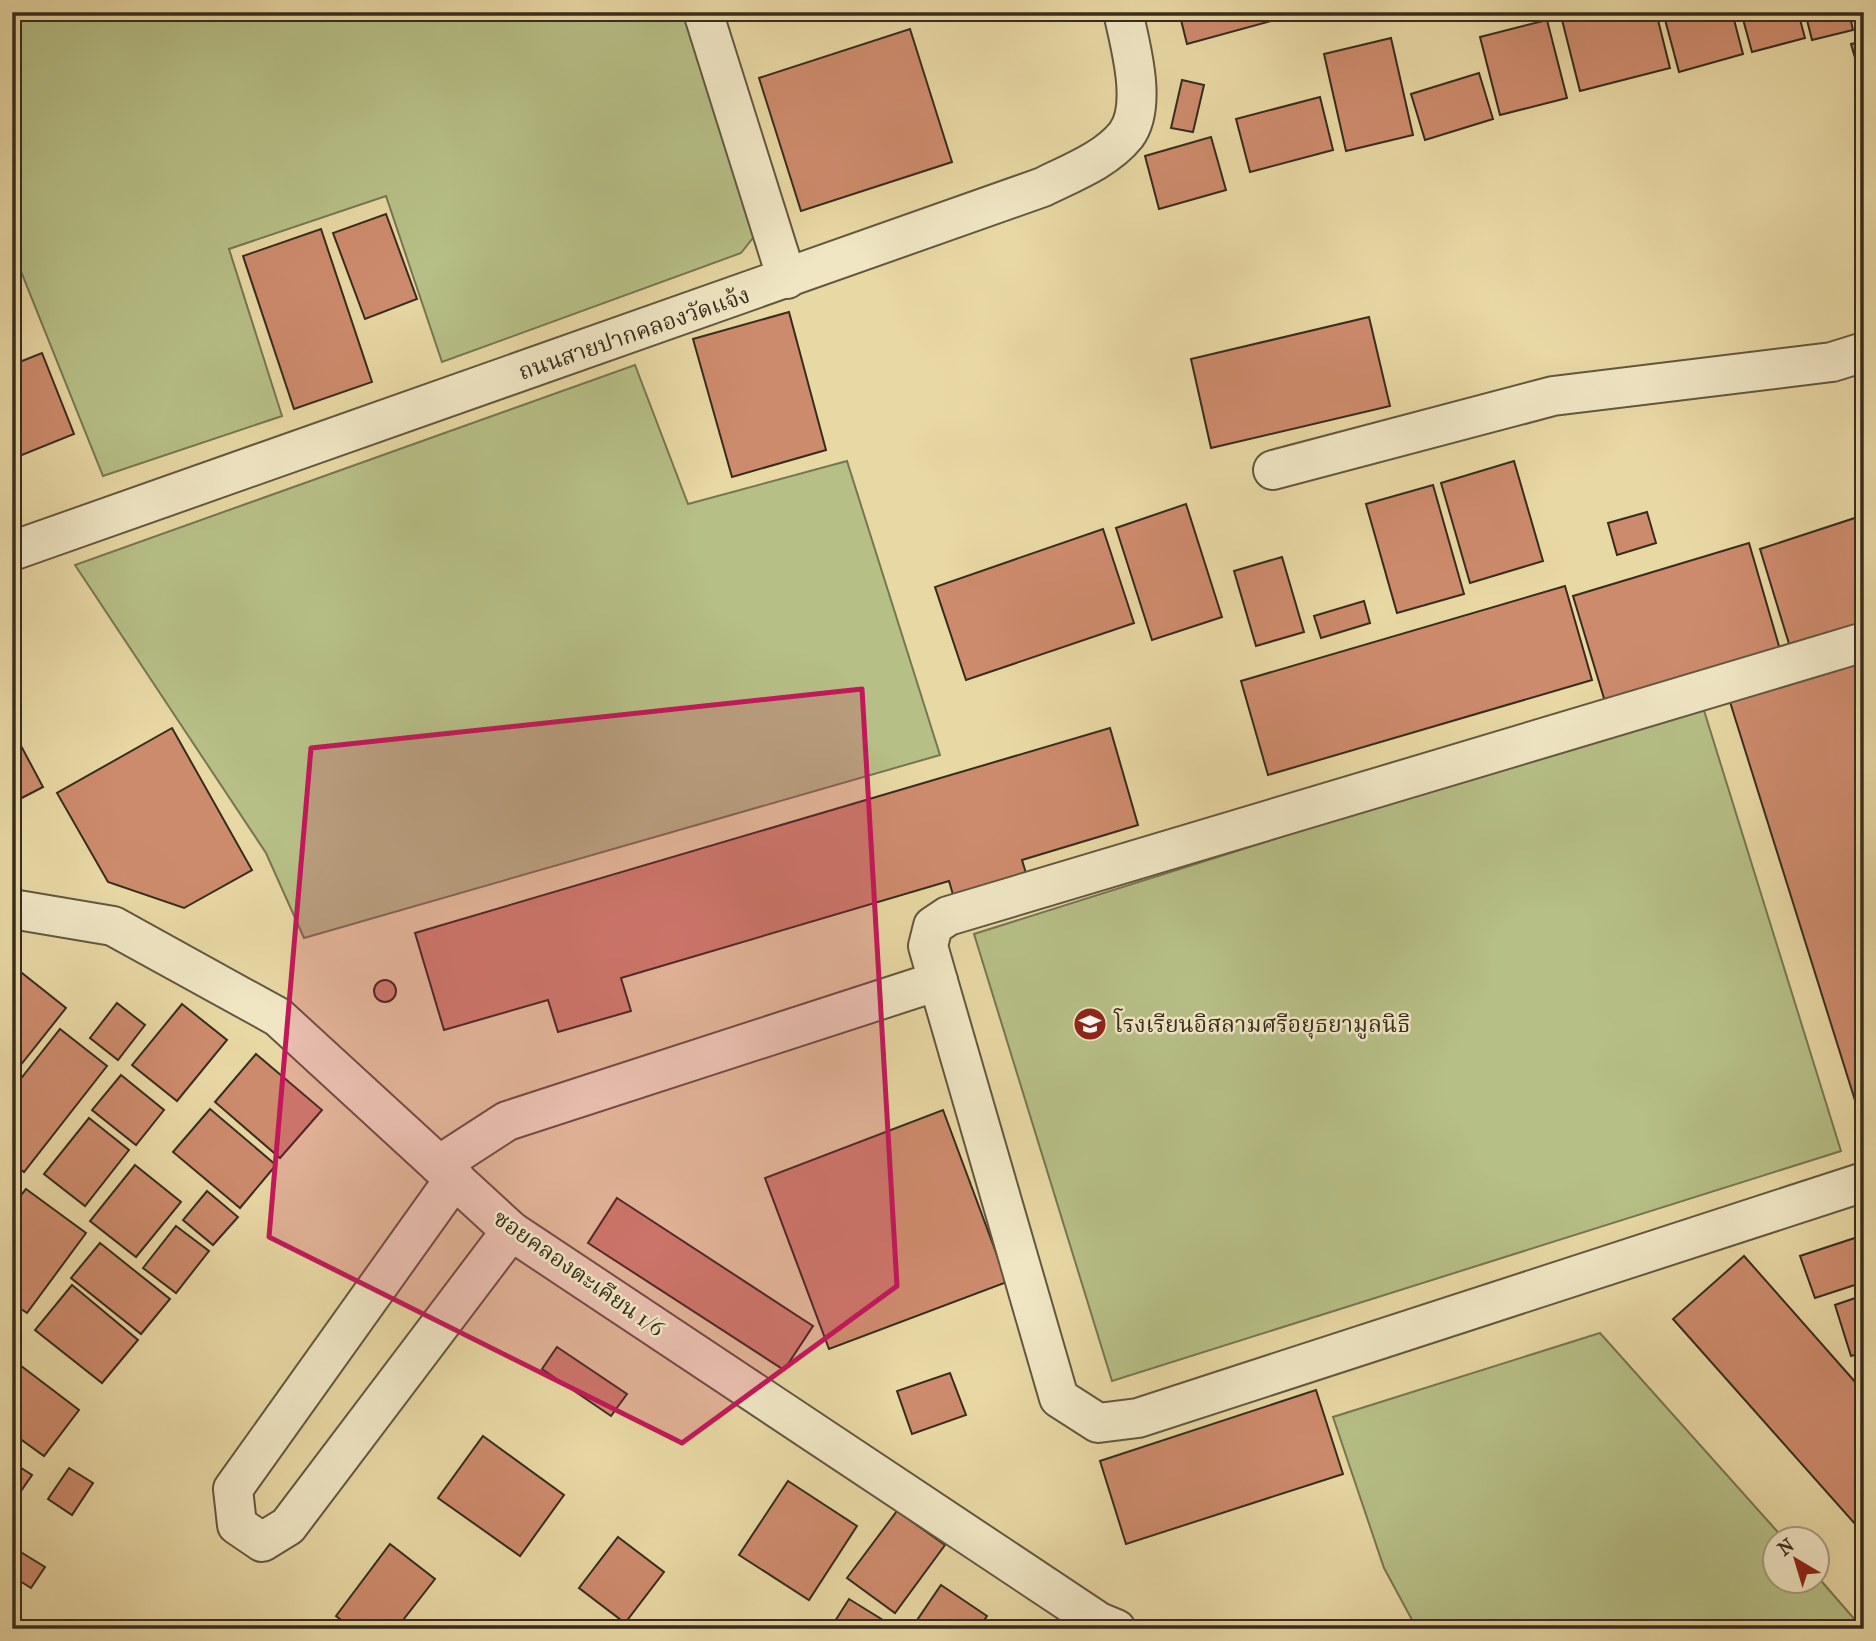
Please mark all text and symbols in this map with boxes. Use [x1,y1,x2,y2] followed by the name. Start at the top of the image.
[515,281,753,386] street label: ถนนสายปากคลองวัดแจ้ง
[1071,1005,1109,1043] school or university icon: โรงเรียนอิสลามศรีอยุธยามูลนิธิ
[1113,1008,1410,1039] place label: โรงเรียนอิสลามศรีอยุธยามูลนิธิ
[488,1204,670,1343] street label: ซอยคลองตะเคียน 1/6
[1760,1526,1830,1596] north arrow
[1774,1534,1799,1560] text: N

